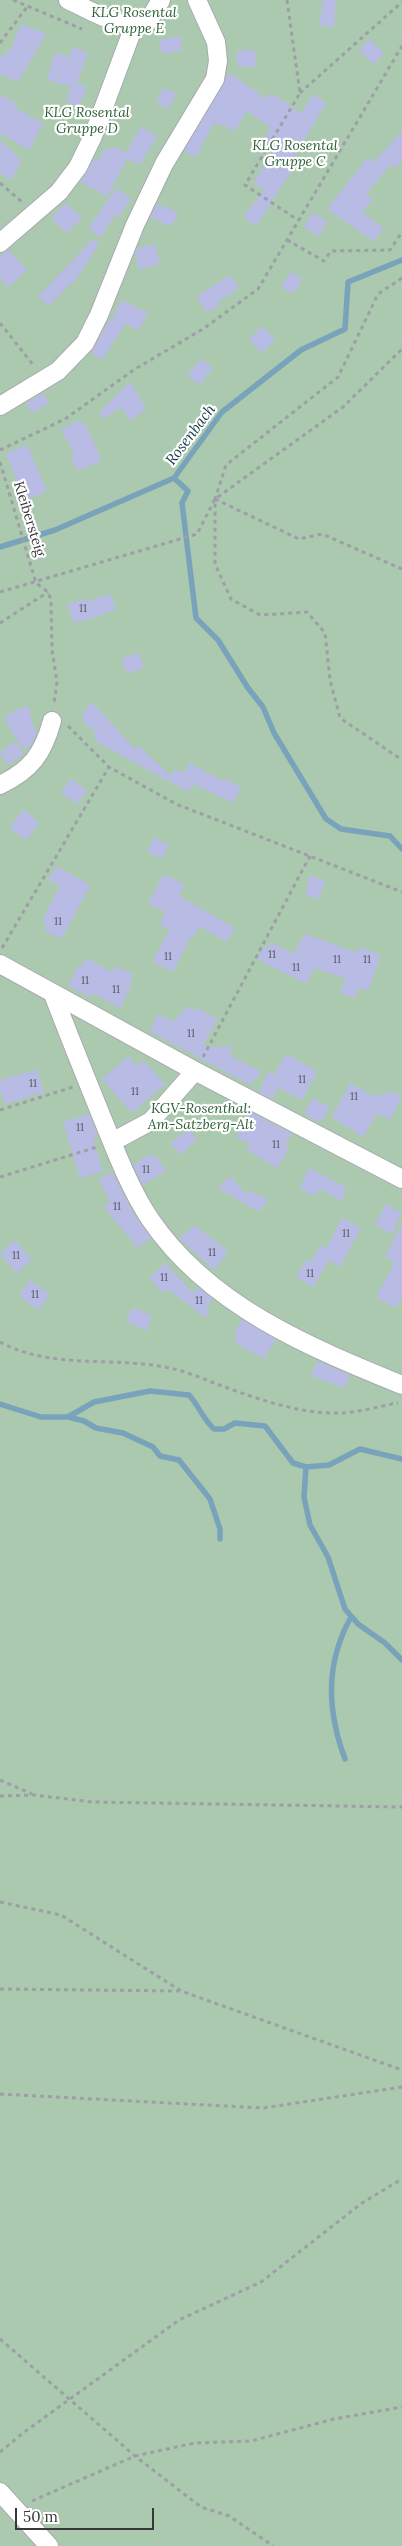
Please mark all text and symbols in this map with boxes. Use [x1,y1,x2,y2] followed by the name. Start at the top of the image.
[91,5,177,38] park label: KLG Rosental Gruppe E
[44,105,130,138] park label: KLG Rosental Gruppe D
[252,138,338,170] park label: KLG Rosental Gruppe C
[162,401,220,469] water label: Rosenbach
[10,479,48,559] street label: Kleibersteig
[79,602,87,616] house number: 11
[54,915,62,929] house number: 11
[268,948,276,962] house number: 11
[164,950,172,964] house number: 11
[333,953,341,967] house number: 11
[363,953,371,967] house number: 11
[292,961,300,975] house number: 11
[81,974,89,988] house number: 11
[112,983,120,997] house number: 11
[187,1027,195,1041] house number: 11
[298,1073,306,1087] house number: 11
[29,1077,37,1091] house number: 11
[131,1085,139,1099] house number: 11
[350,1090,358,1104] house number: 11
[148,1101,254,1134] park label: KGV-Rosenthal: Am-Satzberg-Alt
[76,1121,84,1135] house number: 11
[272,1138,280,1152] house number: 11
[142,1163,150,1177] house number: 11
[113,1200,121,1214] house number: 11
[342,1227,350,1241] house number: 11
[208,1246,216,1260] house number: 11
[12,1249,20,1263] house number: 11
[306,1267,314,1281] house number: 11
[160,1271,168,1285] house number: 11
[31,1288,39,1302] house number: 11
[195,1294,203,1308] house number: 11
[18,2498,156,2530] scale bar
[23,2507,58,2526] text: 50 m

